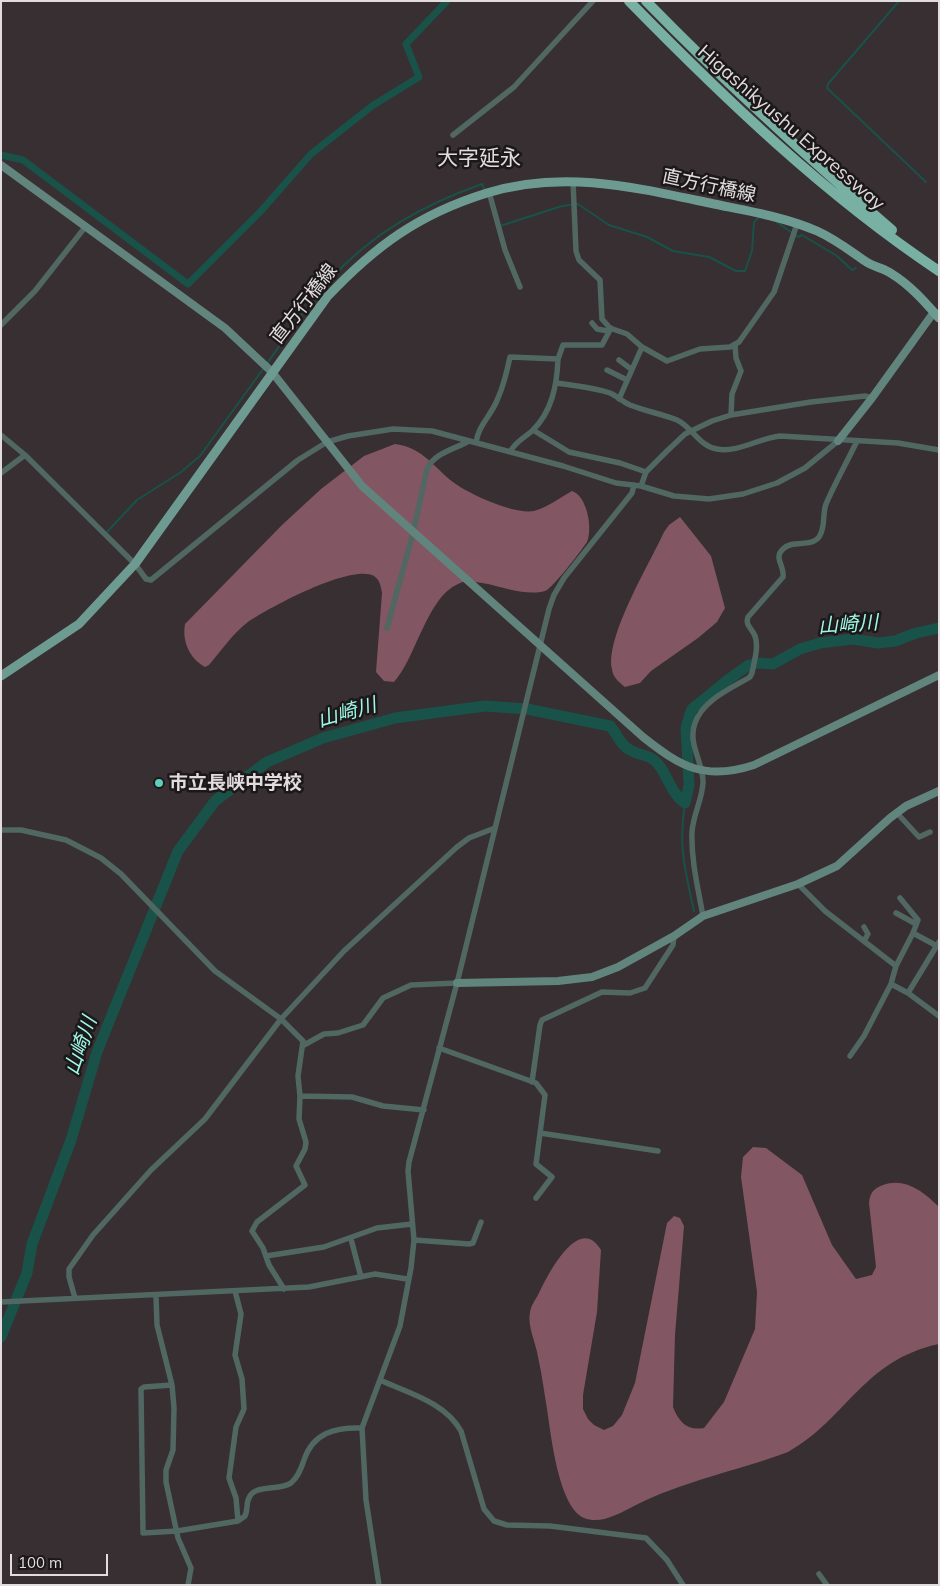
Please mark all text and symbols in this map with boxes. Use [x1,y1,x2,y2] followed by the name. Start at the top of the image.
[693,41,889,215] street label: Higashikyushu Expressway
[437,146,521,172] district label: 大字延永
[660,165,758,207] street label: 直方行橋線
[266,260,342,348] street label: 直方行橋線
[817,611,879,639] water label: 山崎川
[315,693,379,733] water label: 山崎川
[169,772,302,794] place label: 市立長峡中学校
[153,777,165,789] marker: 市立長峡中学校
[60,1014,102,1078] water label: 山崎川
[12,1544,110,1576] scale bar
[18,1553,62,1572] text: 100 m

